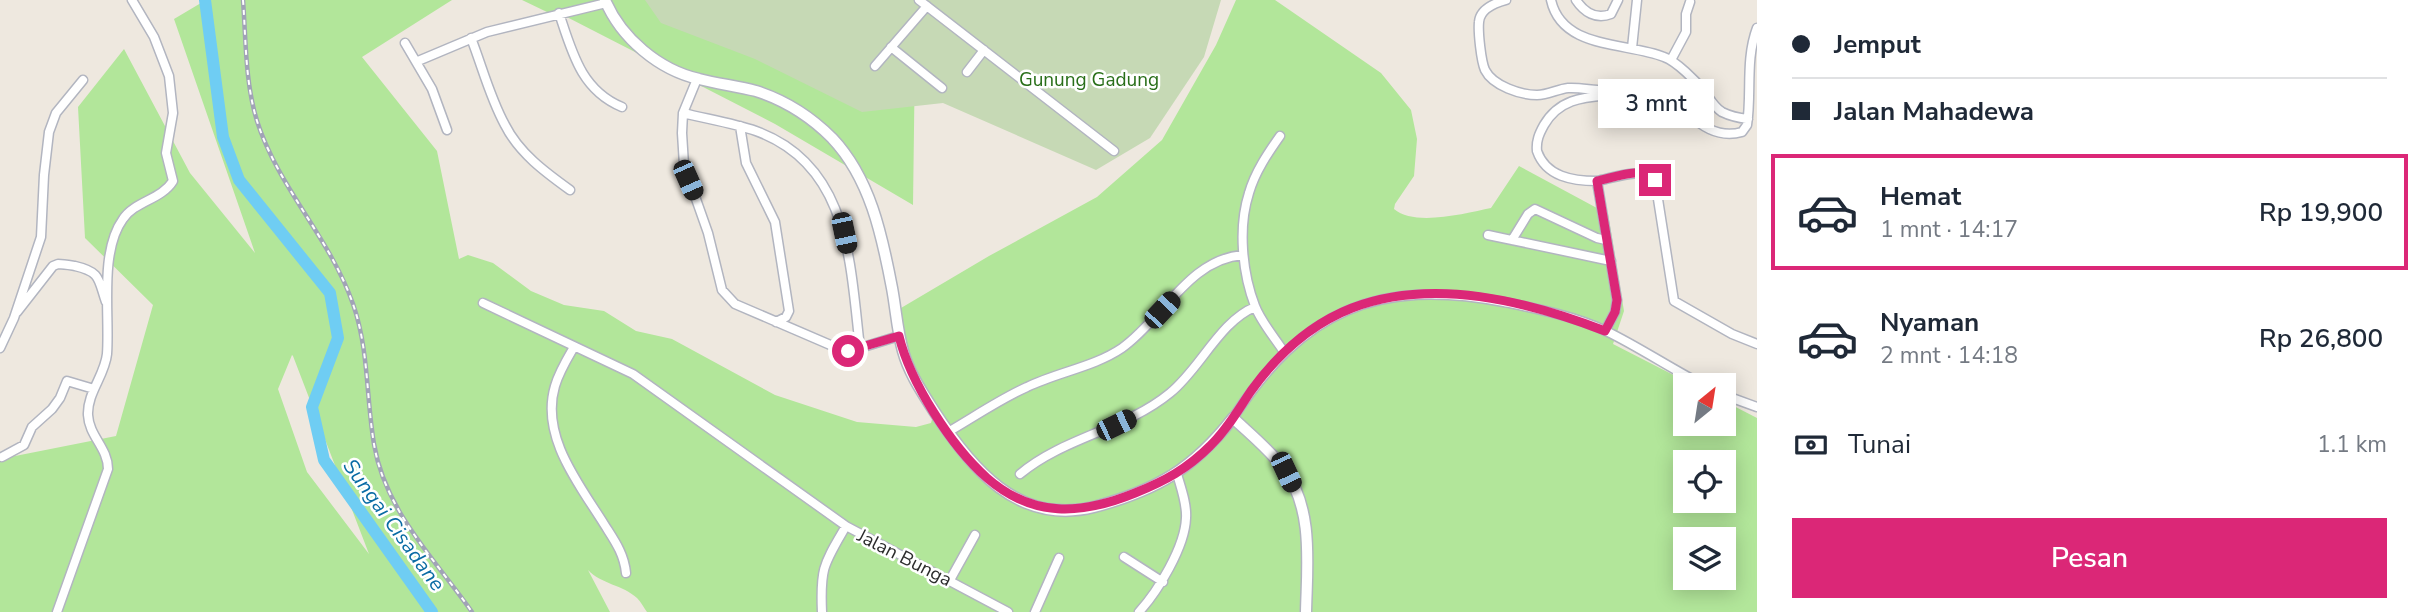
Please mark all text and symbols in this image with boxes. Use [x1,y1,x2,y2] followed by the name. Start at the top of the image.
[1834,27,1921,62] text: Jemput
[1019,67,1159,93] park label: Gunung Gadung
[1597,78,1713,128] callout: 3 mnt
[1625,88,1687,119] text: 3 mnt
[1834,94,2034,129] text: Jalan Mahadewa
[670,157,707,203] car
[1639,164,1671,196] route end
[1880,179,1961,214] text: Hemat
[1796,181,1859,244] icon: car
[2259,195,2383,230] text: Rp 19,900
[830,210,859,256] car
[1880,214,2018,245] text: 1 mnt · 14:17
[1140,287,1185,333] car
[1880,305,1979,340] text: Nyaman
[1796,307,1859,370] icon: car
[2259,321,2383,356] text: Rp 26,800
[832,335,864,367] route start
[1880,340,2018,371] text: 2 mnt · 14:18
[1673,373,1736,436] north arrow
[1673,373,1736,590] map controls
[1093,406,1140,444] car
[1792,426,1830,464] icon: cash
[1848,427,1911,462] text: Tunai
[2317,429,2387,460] text: 1.1 km
[1268,449,1305,495] car
[1673,450,1736,513] button: locate
[337,453,451,597] water label: Sungai Cisadane
[1792,518,2387,598] button: Pesan
[852,522,956,593] street label: Jalan Bunga
[1673,527,1736,590] button: layers

